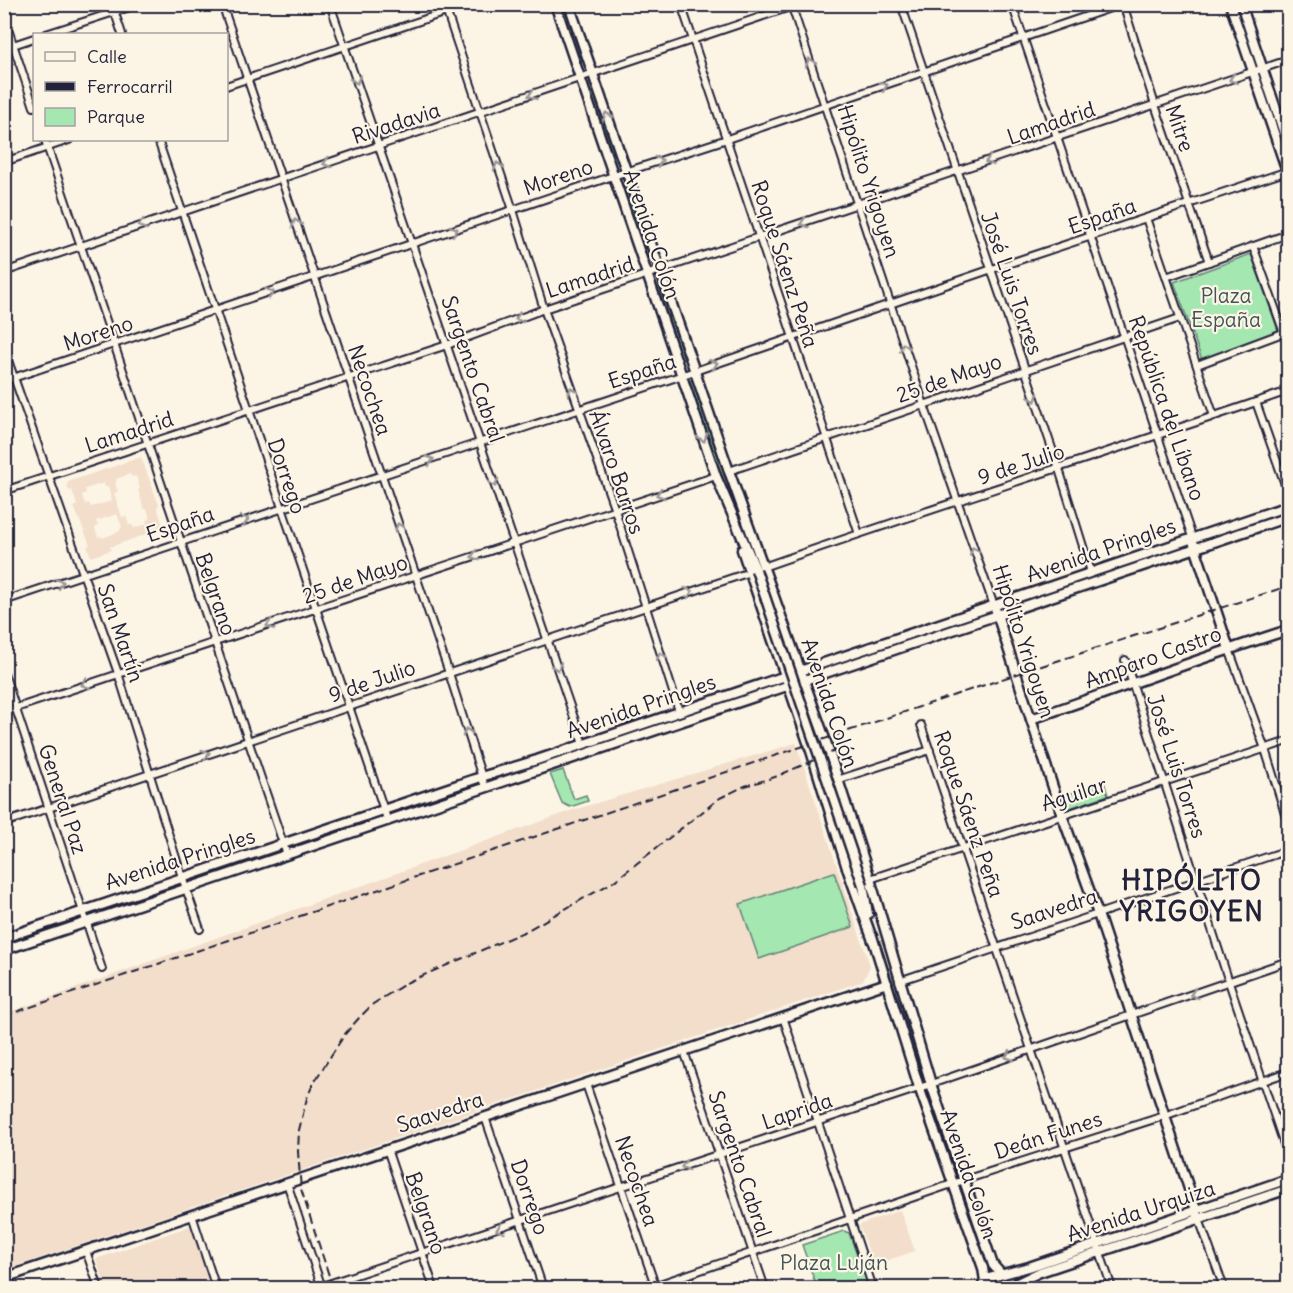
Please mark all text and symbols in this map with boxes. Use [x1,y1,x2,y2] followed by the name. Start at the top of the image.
[33,33,228,141] legend
[87,45,127,68] text: Calle
[805,57,818,68] one-way arrow
[1228,72,1239,84] one-way arrow
[349,74,361,85] one-way arrow
[87,75,173,98] text: Ferrocarril
[878,80,889,93] one-way arrow
[527,87,538,100] one-way arrow
[1003,95,1099,151] street label: Lamadrid
[348,96,444,150] street label: Rivadavia
[832,101,906,261] street label: Hipólito Yrigoyen
[1159,101,1201,155] street label: Mitre
[87,105,145,128] text: Parque
[602,111,614,122] one-way arrow
[520,153,596,201] street label: Moreno
[984,154,994,166] one-way arrow
[322,156,333,168] one-way arrow
[653,156,664,168] one-way arrow
[493,161,506,172] one-way arrow
[617,166,687,302] street label: Avenida Colón
[745,177,825,351] street label: Roque Sáenz Peña
[1065,192,1140,240] street label: España
[975,208,1049,358] street label: José Luis Torres
[799,216,810,229] one-way arrow
[137,217,148,230] one-way arrow
[290,218,303,229] one-way arrow
[448,224,459,237] one-way arrow
[542,250,638,304] street label: Lamadrid
[1191,282,1261,333] park label: Plaza España
[264,288,275,300] one-way arrow
[435,292,511,446] street label: Sargento Cabral
[60,309,136,357] street label: Moreno
[514,311,525,323] one-way arrow
[1123,312,1211,504] street label: República del Líbano
[342,341,398,439] street label: Necochea
[899,342,912,353] one-way arrow
[605,347,679,395] street label: España
[893,347,1005,409] street label: 25 de Mayo
[709,359,719,372] one-way arrow
[566,386,579,397] one-way arrow
[1026,392,1039,403] one-way arrow
[81,405,177,459] street label: Lamadrid
[583,406,651,538] street label: Álvaro Barros
[695,432,708,442] one-way arrow
[262,435,312,517] street label: Dorrego
[974,437,1068,491] street label: 9 de Julio
[424,455,435,468] one-way arrow
[487,477,499,488] one-way arrow
[655,487,666,500] one-way arrow
[143,500,218,548] street label: España
[1023,512,1179,588] street label: Avenida Pringles
[239,515,250,527] one-way arrow
[394,522,406,533] one-way arrow
[969,546,982,557] one-way arrow
[299,548,411,610] street label: 25 de Mayo
[189,549,243,639] street label: Belgrano
[470,549,481,561] one-way arrow
[987,561,1061,721] street label: Hipólito Yrigoyen
[54,577,65,590] one-way arrow
[92,580,150,686] street label: San Martín
[683,587,694,600] one-way arrow
[265,617,276,630] one-way arrow
[1081,620,1225,694] street label: Amparo Castro
[795,635,865,771] street label: Avenida Colón
[656,651,668,662] one-way arrow
[325,654,419,708] street label: 9 de Julio
[549,661,562,672] one-way arrow
[563,668,719,744] street label: Avenida Pringles
[80,677,91,690] one-way arrow
[1141,691,1213,841] street label: José Luis Torres
[462,727,474,738] one-way arrow
[928,727,1010,901] street label: Roque Sáenz Peña
[33,741,93,857] street label: General Paz
[200,749,211,762] one-way arrow
[1038,771,1111,817] street label: Aguilar
[101,822,259,896] street label: Avenida Pringles
[1119,862,1264,928] district label: HIPÓLITO YRIGOYEN
[1007,882,1101,936] street label: Saavedra
[1189,986,1199,999] one-way arrow
[1004,1049,1015,1062] one-way arrow
[393,1085,487,1139] street label: Saavedra
[758,1086,836,1136] street label: Laprida
[702,1087,778,1241] street label: Sargento Cabral
[991,1105,1105,1165] street label: Deán Funes
[934,1106,1004,1242] street label: Avenida Colón
[609,1132,665,1230] street label: Necochea
[505,1156,555,1238] street label: Dorrego
[680,1159,691,1172] one-way arrow
[399,1168,453,1258] street label: Belgrano
[1064,1174,1218,1248] street label: Avenida Urquiza
[495,1221,506,1234] one-way arrow
[780,1249,888,1276] park label: Plaza Luján

